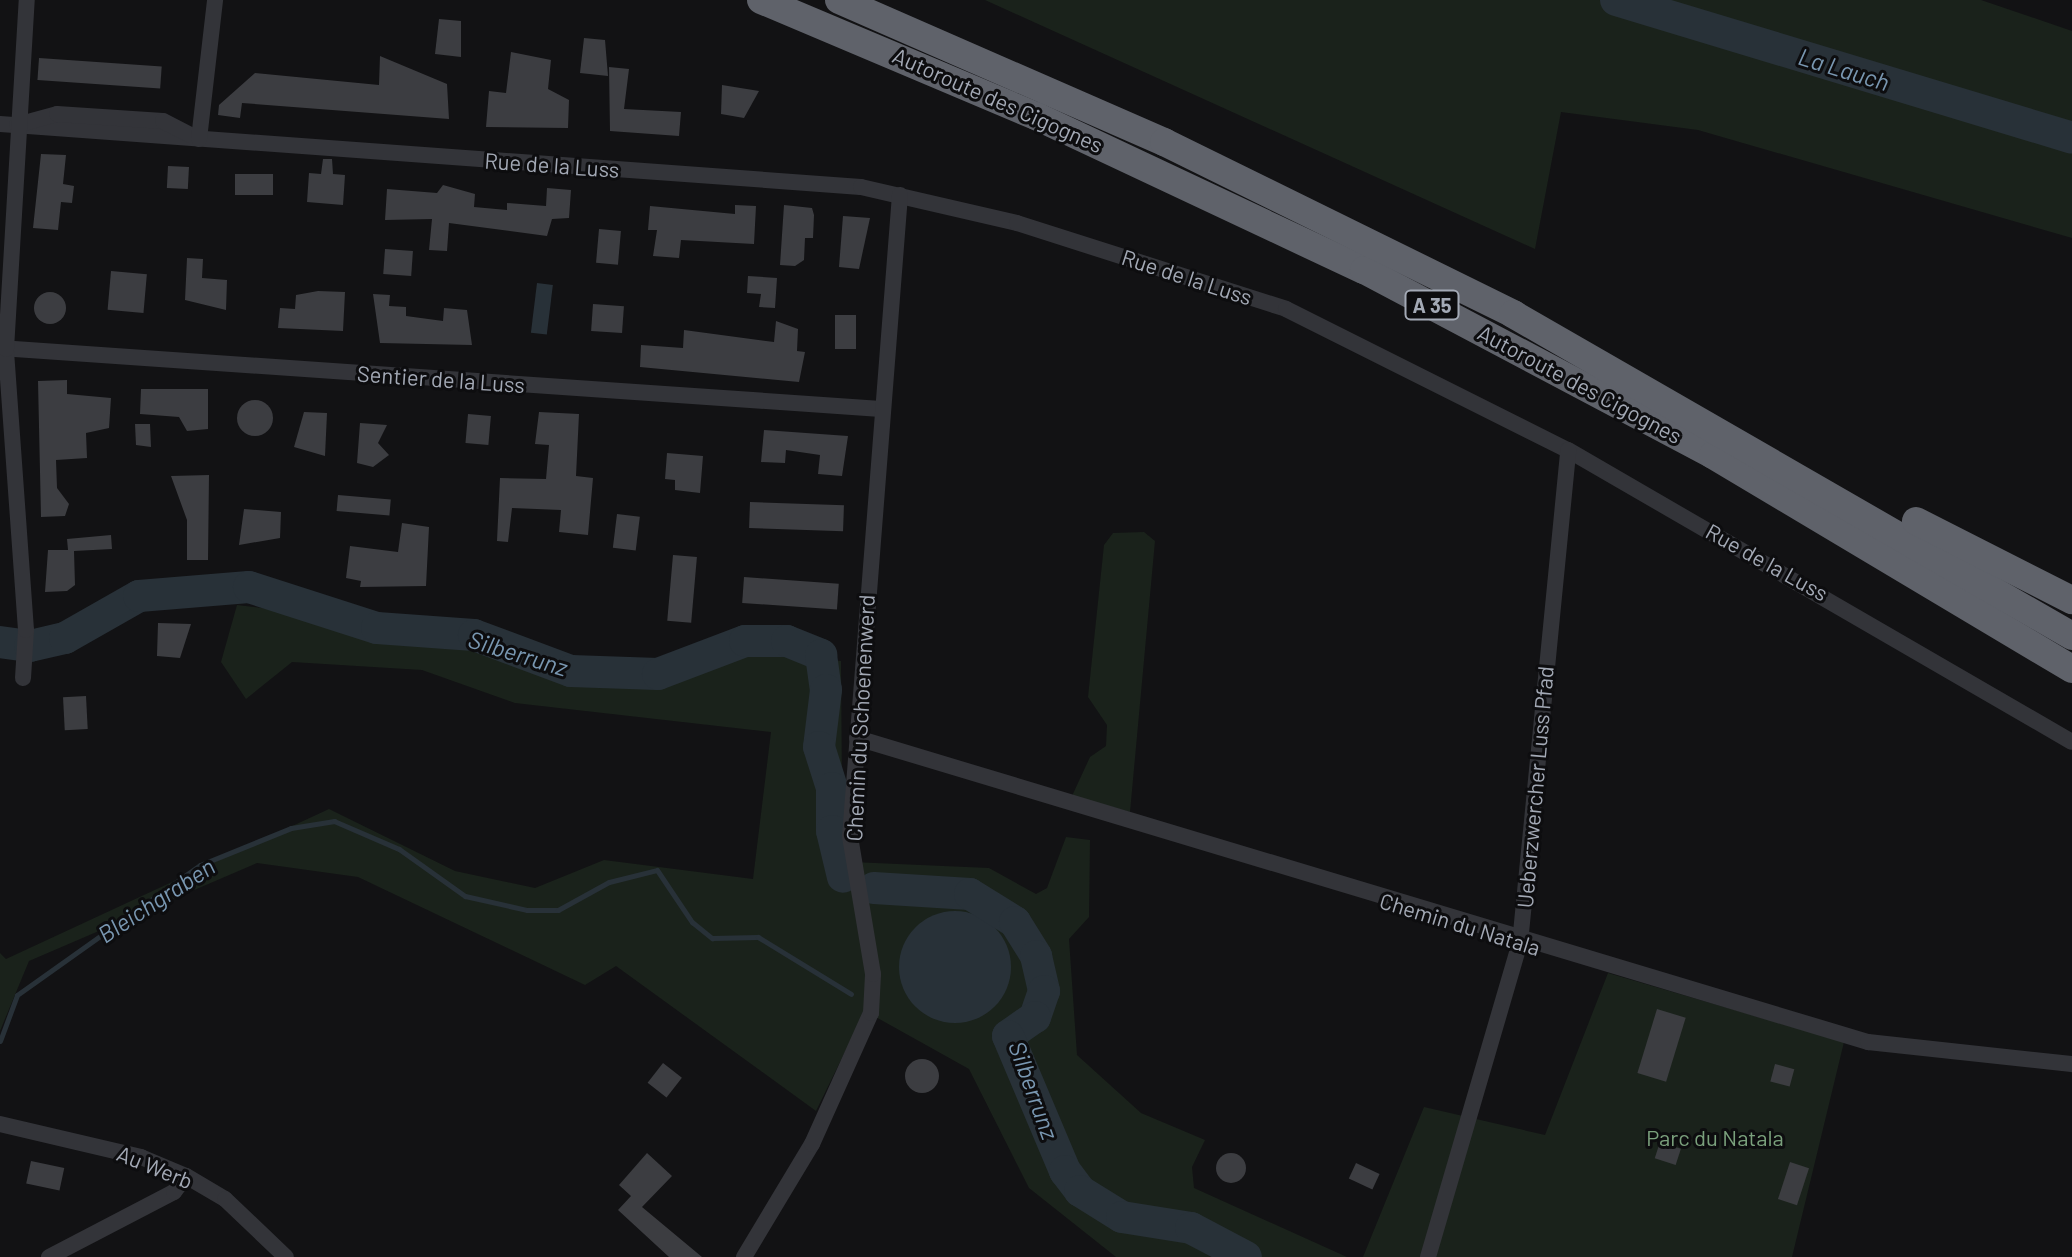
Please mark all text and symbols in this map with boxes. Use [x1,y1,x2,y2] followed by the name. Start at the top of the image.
[889,42,1107,158] street label: Autoroute des Cigognes
[1795,42,1893,96] water label: La Lauch
[484,147,620,183] street label: Rue de la Luss
[1119,244,1255,310] street label: Rue de la Luss
[1404,289,1460,321] road number: A 35
[1474,319,1686,449] street label: Autoroute des Cigognes
[356,360,526,398] street label: Sentier de la Luss
[1701,518,1833,606] street label: Rue de la Luss
[840,594,880,842] street label: Chemin du Schoenenwerd
[465,624,571,682] water label: Silberrunz
[1511,665,1559,909] street label: Ueberzwercher Luss Pfad
[92,851,220,949] water label: Bleichgraben
[1376,887,1544,961] street label: Chemin du Natala
[1003,1037,1065,1143] water label: Silberrunz
[1646,1125,1784,1151] park label: Parc du Natala
[113,1140,197,1194] street label: Au Werb

